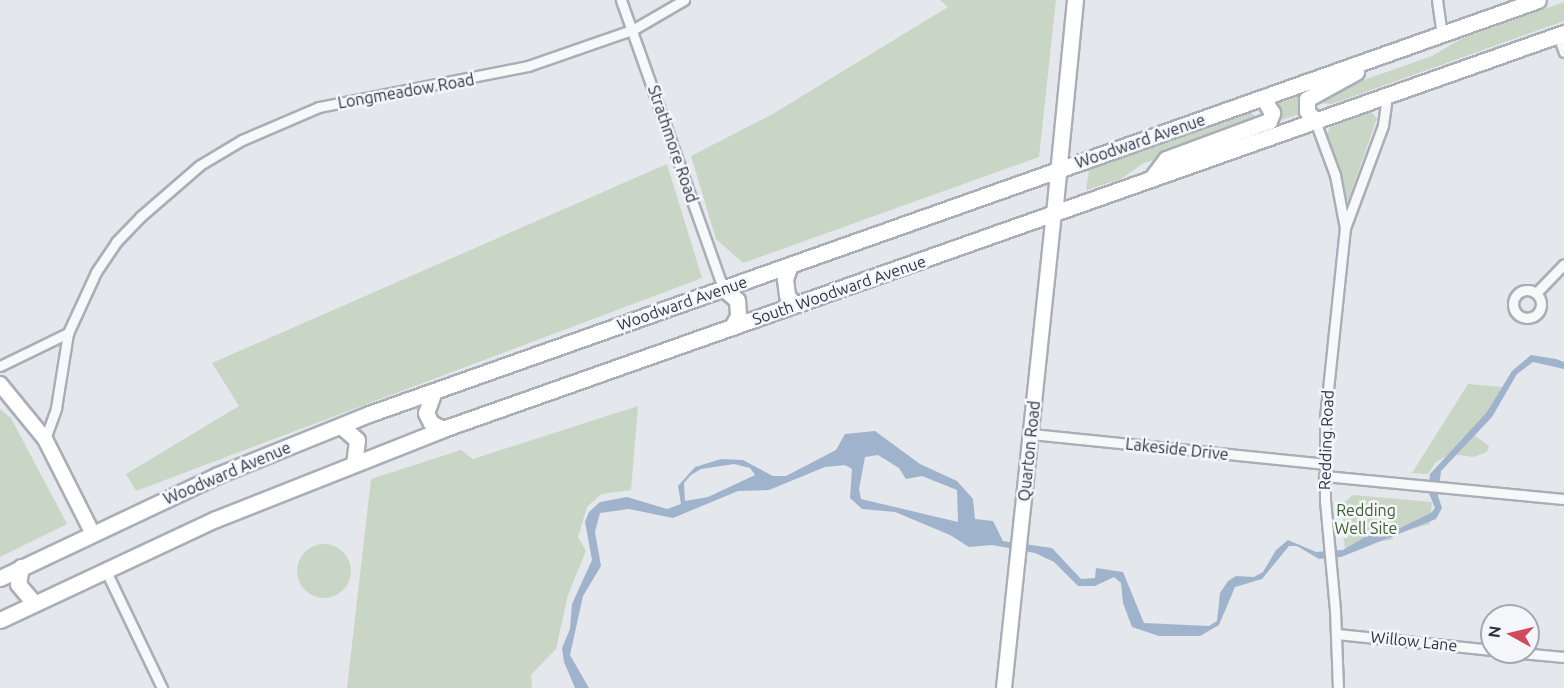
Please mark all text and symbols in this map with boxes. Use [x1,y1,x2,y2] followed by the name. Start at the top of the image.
[336,70,476,112] street label: Longmeadow Road
[644,83,702,205] street label: Strathmore Road
[1072,110,1208,172] street label: Woodward Avenue
[750,251,928,329] street label: South Woodward Avenue
[614,272,750,334] street label: Woodward Avenue
[1315,390,1337,490] street label: Redding Road
[1014,400,1044,502] street label: Quarton Road
[1125,434,1229,464] street label: Lakeside Drive
[161,438,293,508] street label: Woodward Avenue
[1335,500,1397,538] park label: Redding Well Site
[1480,604,1540,664] north arrow
[1484,625,1504,639] text: N
[1370,627,1458,655] street label: Willow Lane

